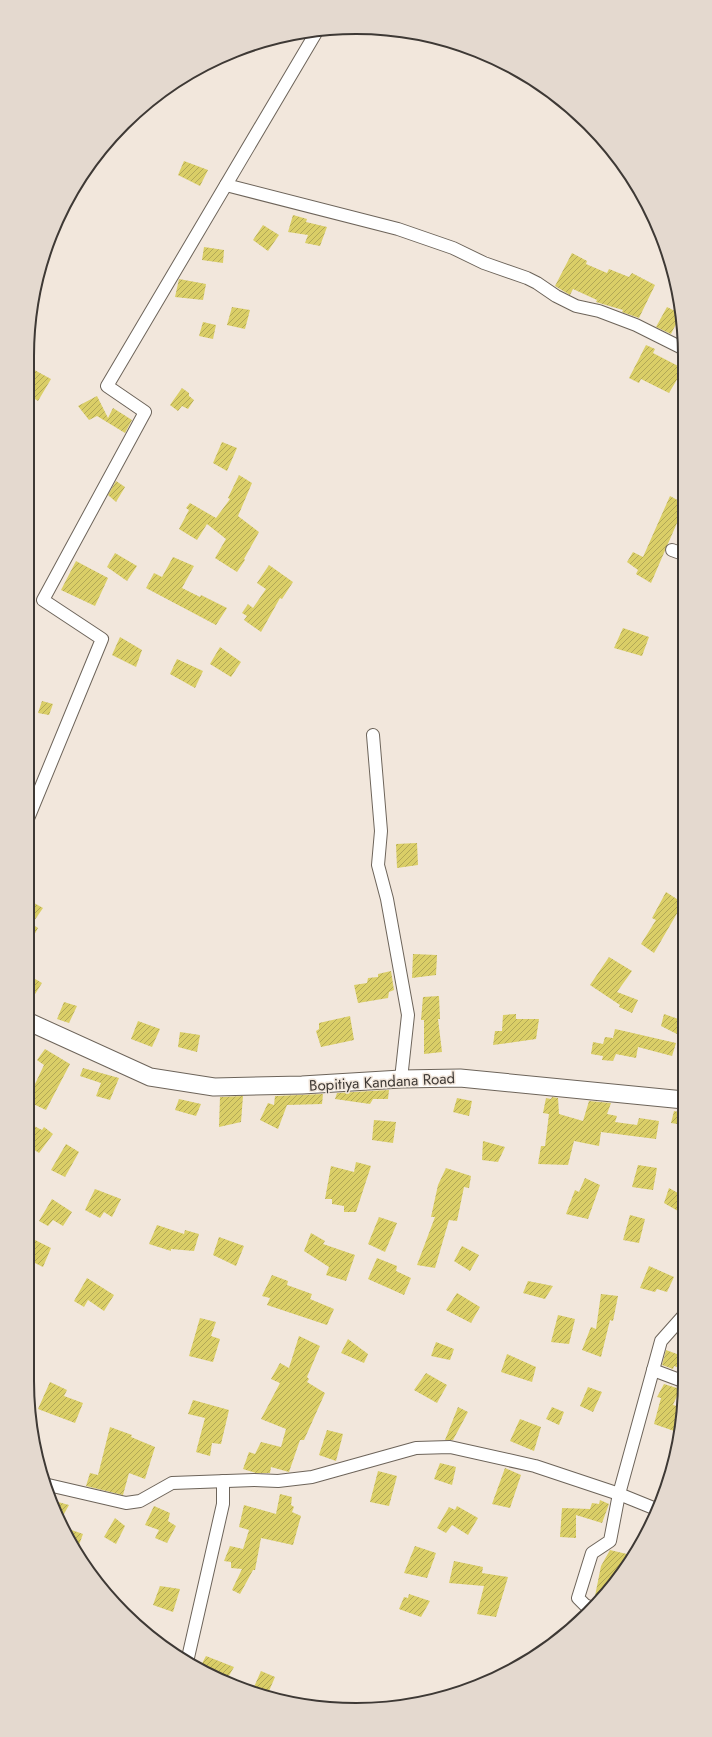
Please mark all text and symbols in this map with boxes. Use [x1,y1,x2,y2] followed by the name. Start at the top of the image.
[308,1067,456,1097] street label: Bopitiya Kandana Road

